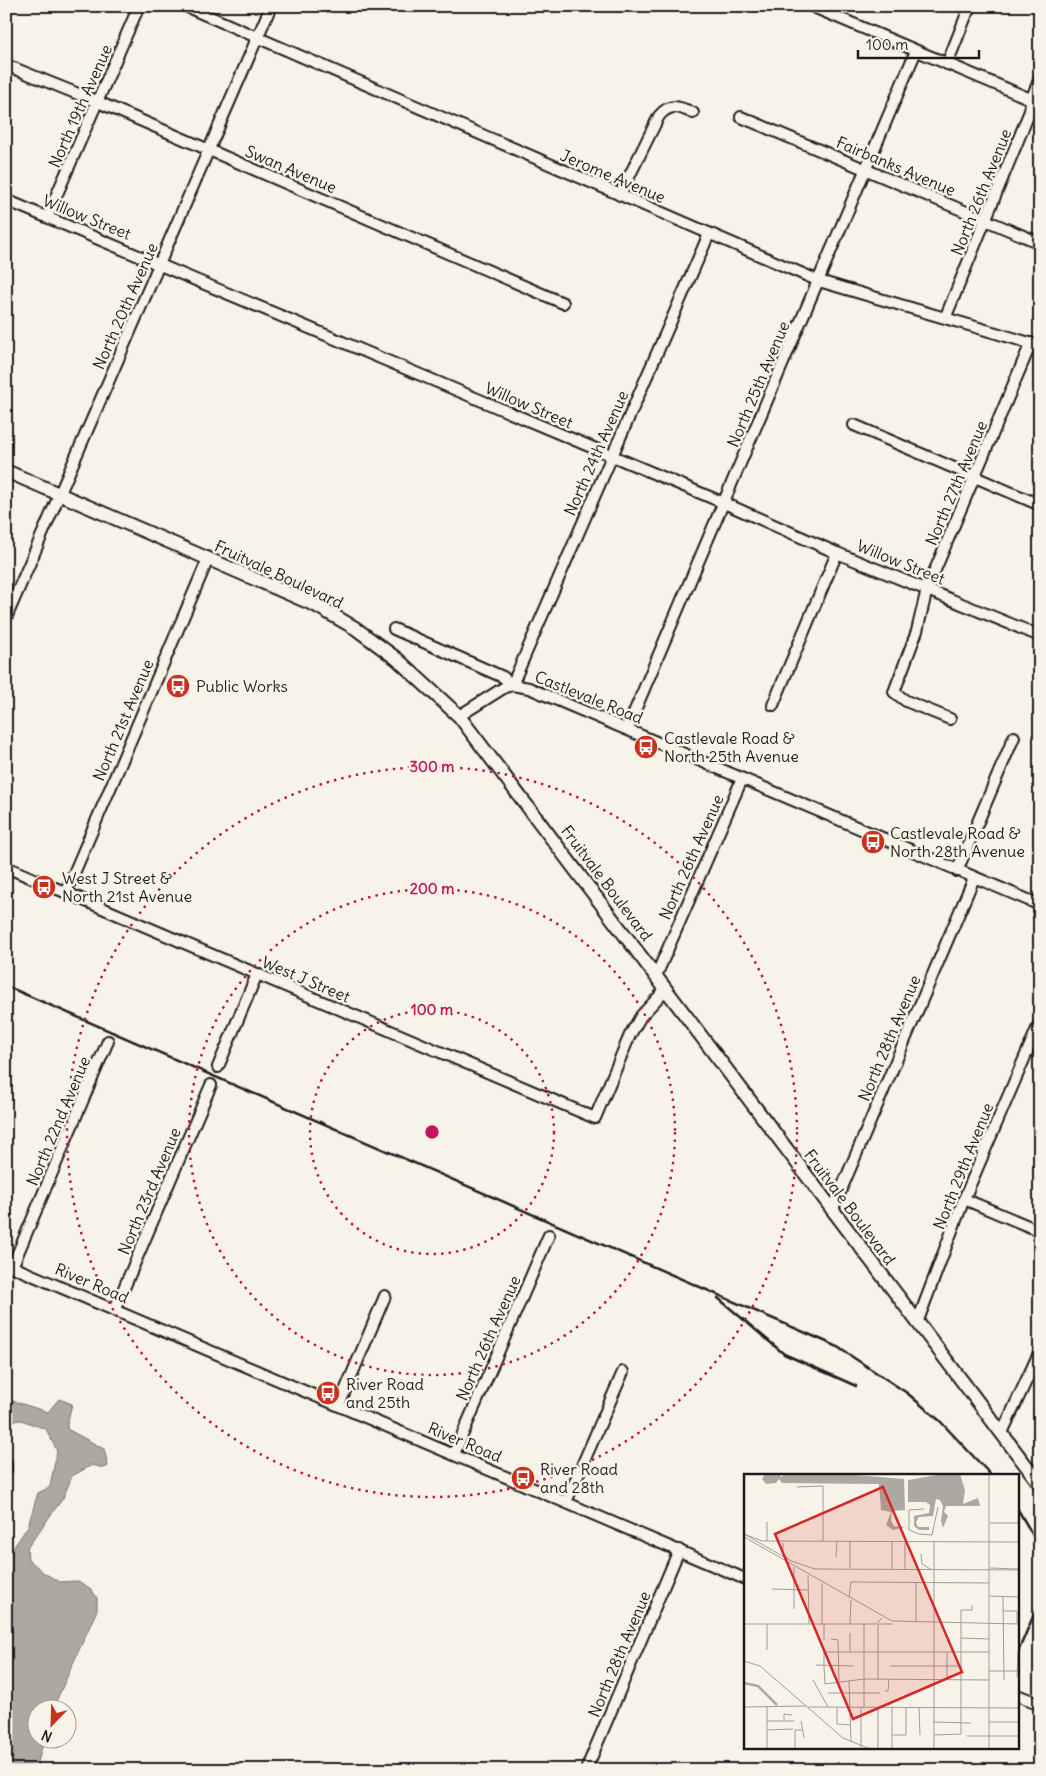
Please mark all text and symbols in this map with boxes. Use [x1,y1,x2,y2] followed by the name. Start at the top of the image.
[858,28,980,60] scale bar
[866,35,908,54] text: 100 m
[44,41,116,171] street label: North 19th Avenue
[946,126,1016,258] street label: North 26th Avenue
[833,132,959,200] street label: Fairbanks Avenue
[242,141,340,197] street label: Swan Avenue
[557,145,669,207] street label: Jerome Avenue
[40,190,135,244] street label: Willow Street
[88,240,162,372] street label: North 20th Avenue
[722,318,794,450] street label: North 25th Avenue
[482,378,576,433] street label: Willow Street
[559,387,633,519] street label: North 24th Avenue
[921,418,991,548] street label: North 27th Avenue
[211,535,347,613] street label: Fruitvale Boulevard
[854,535,949,589] street label: Willow Street
[88,656,158,784] street label: North 21st Avenue
[532,666,646,728] street label: Castlevale Road
[165,673,191,699] bus stop icon: Public Works
[196,676,288,696] place label: Public Works
[664,728,799,766] place label: Castlevale Road & North 25th Avenue
[633,734,659,760] bus stop icon: Castlevale Road & North 25th Avenue
[410,757,455,776] text: 300 m
[654,791,728,923] street label: North 26th Avenue
[557,821,657,945] street label: Fruitvale Boulevard
[890,823,1025,861] place label: Castlevale Road & North 28th Avenue
[860,829,886,855] bus stop icon: Castlevale Road & North 28th Avenue
[62,868,192,906] place label: West J Street & North 21st Avenue
[31,874,57,900] bus stop icon: West J Street & North 21st Avenue
[410,879,454,898] text: 200 m
[259,951,354,1007] street label: West J Street
[853,972,925,1104] street label: North 28th Avenue
[411,1000,453,1019] text: 100 m
[22,1053,94,1189] street label: North 22nd Avenue
[928,1100,998,1232] street label: North 29th Avenue
[423,1123,441,1141] centre of rings
[113,1125,185,1257] street label: North 23rd Avenue
[800,1145,900,1269] street label: Fruitvale Boulevard
[52,1259,132,1307] street label: River Road
[451,1272,525,1404] street label: North 26th Avenue
[346,1374,424,1412] place label: River Road and 25th
[315,1380,341,1406] bus stop icon: River Road and 25th
[425,1418,505,1466] street label: River Road
[540,1459,618,1497] place label: River Road and 28th
[510,1465,536,1491] bus stop icon: River Road and 28th
[744,1474,1018,1748] inset map
[583,1588,655,1720] street label: North 28th Avenue
[28,1698,78,1748] north arrow
[39,1726,55,1746] text: N

